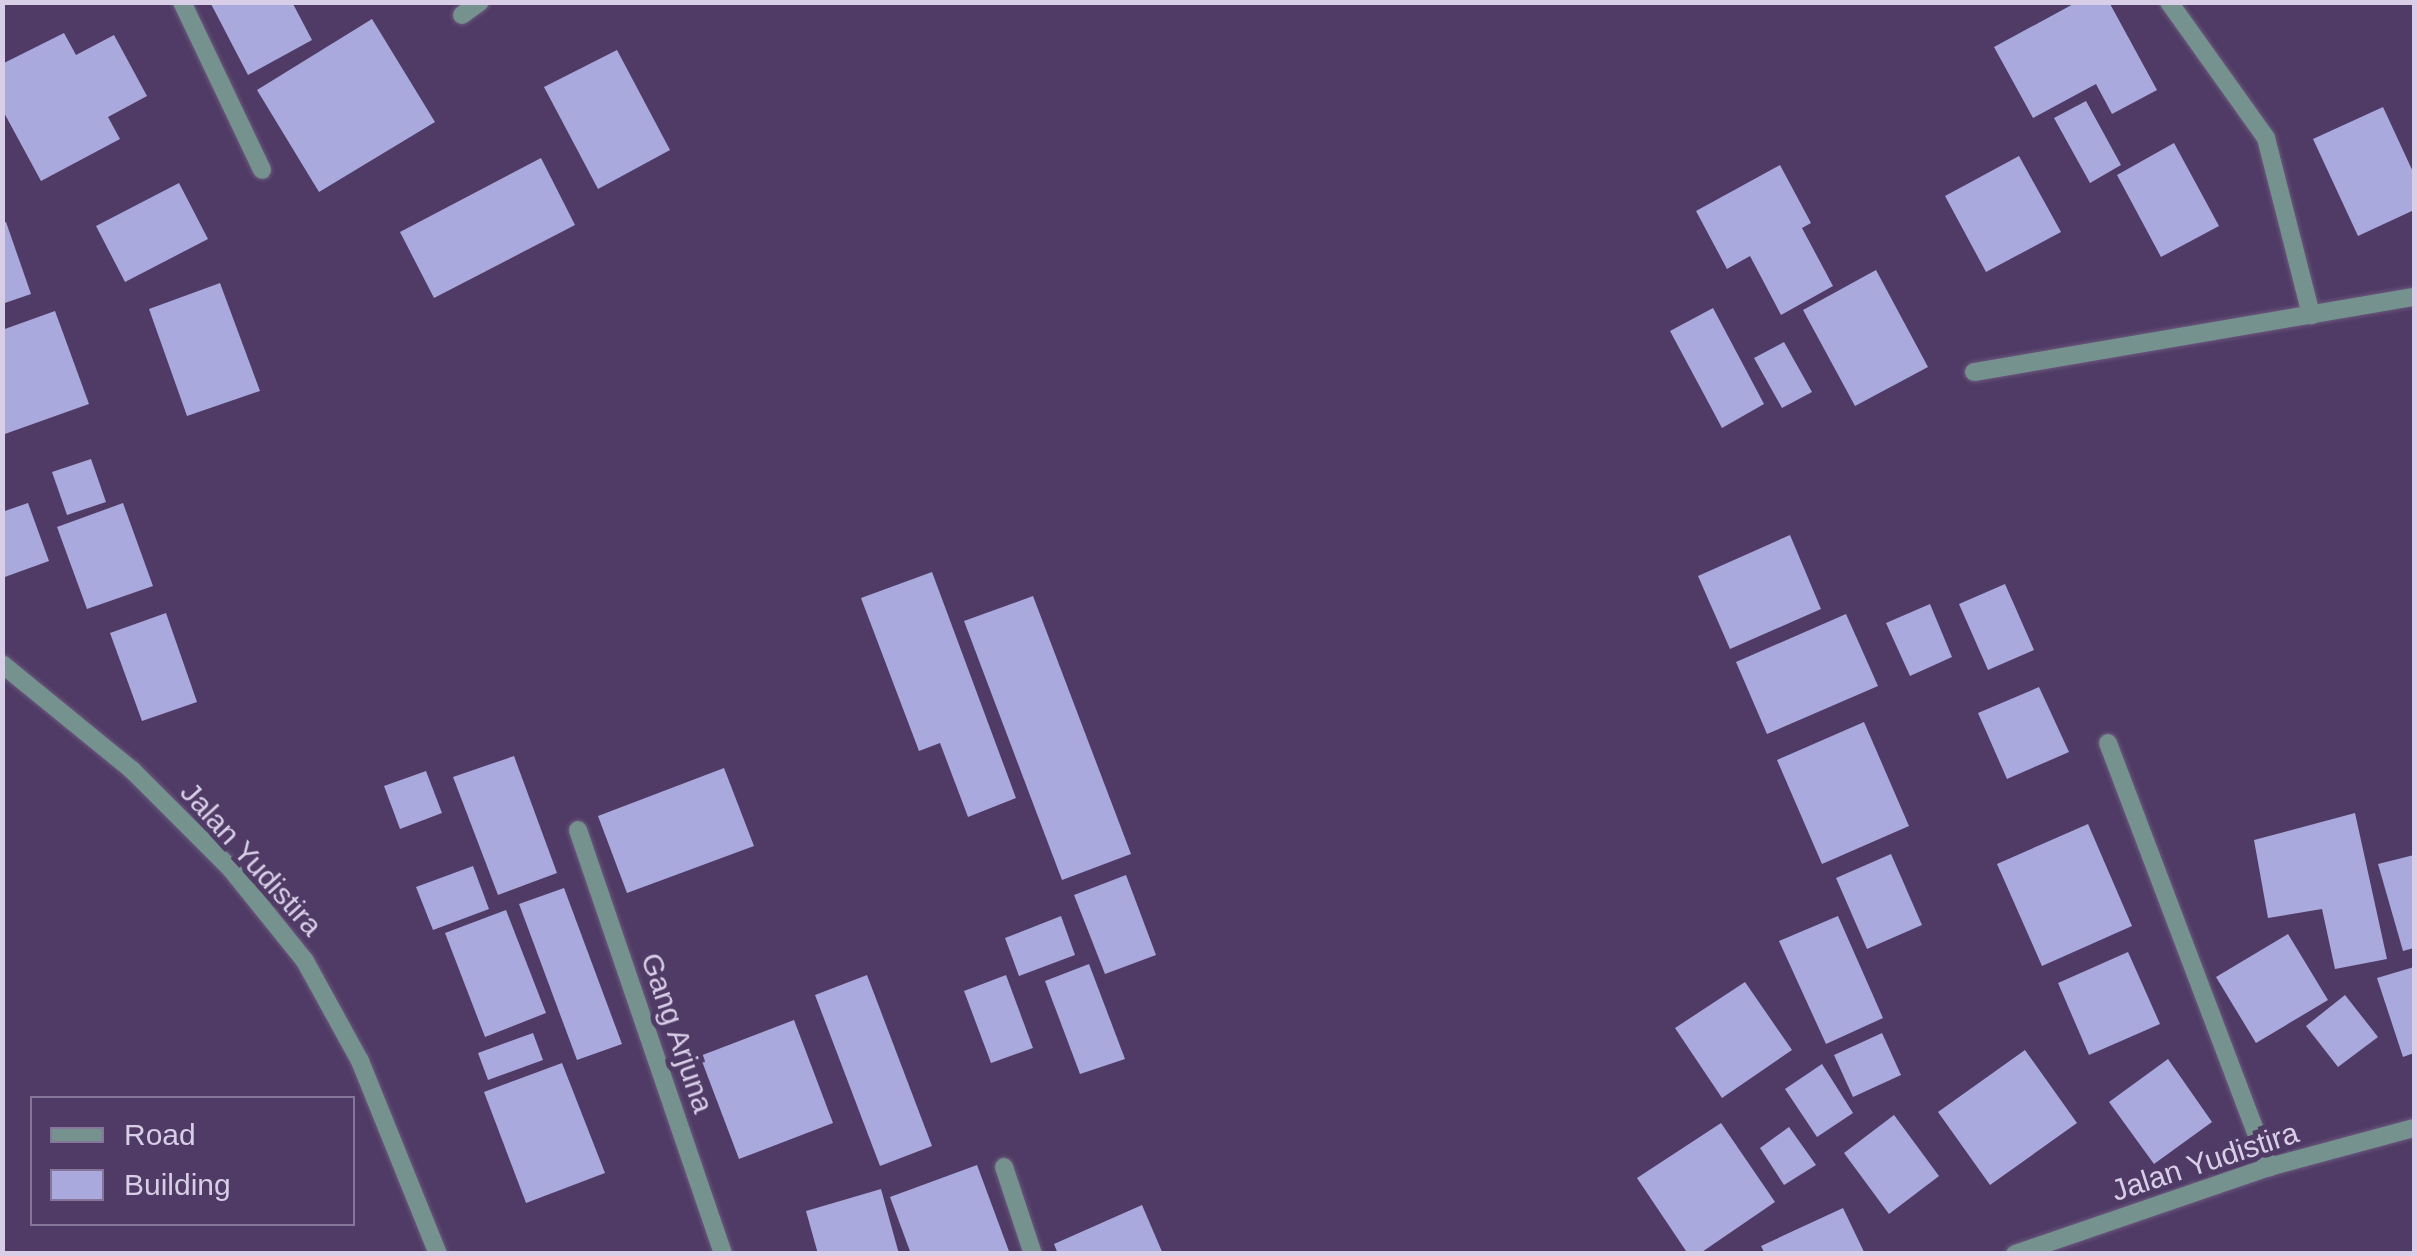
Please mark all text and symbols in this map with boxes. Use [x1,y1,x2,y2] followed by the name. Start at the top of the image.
[172,774,330,944] street label: Jalan Yudistira
[633,948,721,1118] street label: Gang Arjuna
[30,1096,355,1226] legend
[2107,1115,2303,1209] street label: Jalan Yudistira
[124,1118,196,1151] text: Road
[124,1168,231,1201] text: Building

